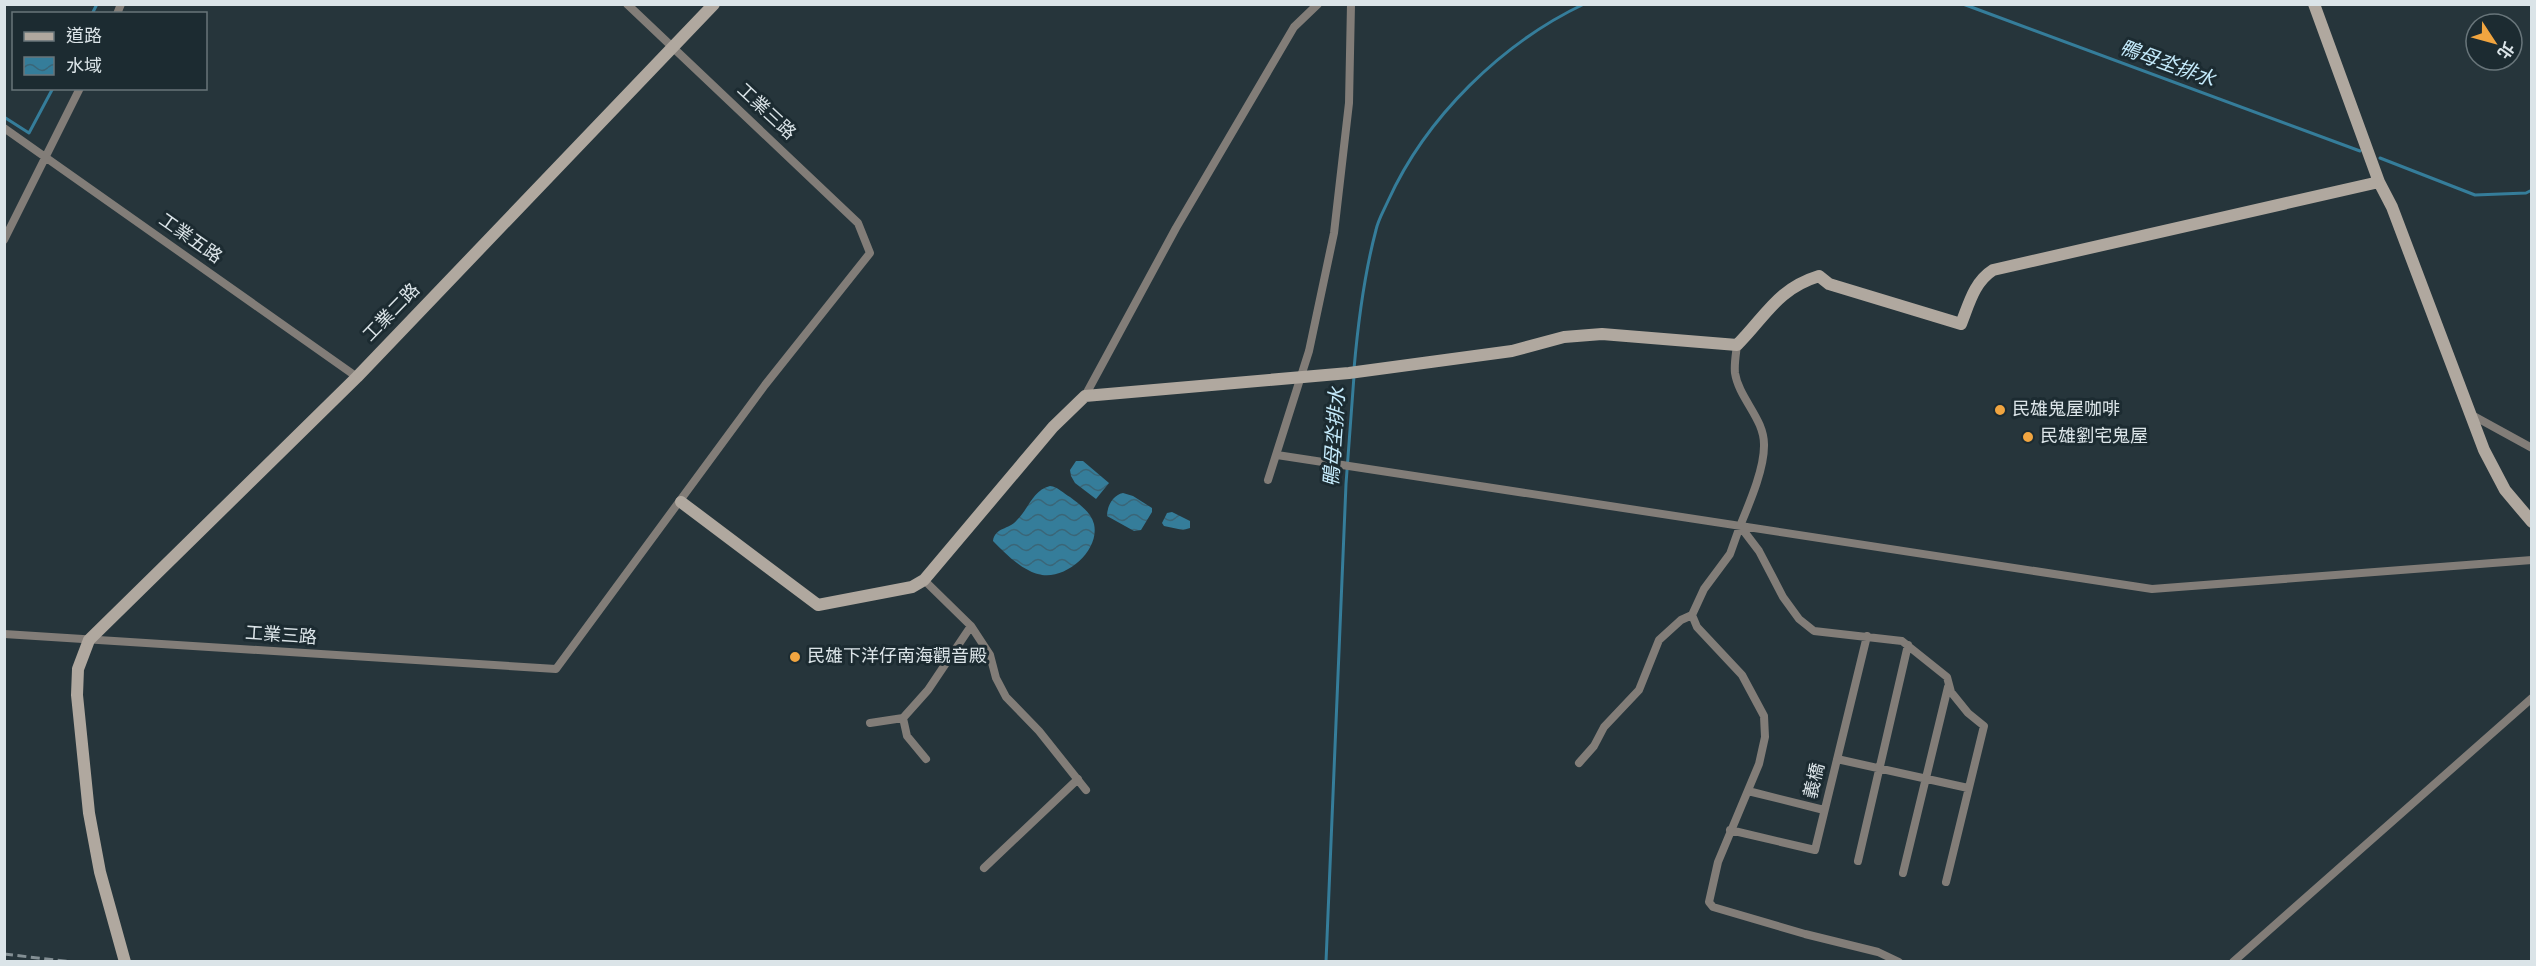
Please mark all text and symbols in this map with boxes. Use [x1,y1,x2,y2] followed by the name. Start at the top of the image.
[12,12,207,90] legend
[2464,12,2524,72] north arrow
[66,26,102,46] text: 道路
[2117,37,2219,91] water label: 鴨母坔排水
[2494,39,2517,62] text: 北
[66,57,102,76] text: 水域
[734,79,800,143] street label: 工業三路
[155,209,226,267] street label: 工業五路
[359,279,423,345] street label: 工業二路
[1321,385,1349,488] water label: 鴨母坔排水
[2012,399,2120,419] place label: 民雄鬼屋咖啡
[1993,403,2007,417] marker: 民雄鬼屋咖啡
[2040,426,2148,446] place label: 民雄劉宅鬼屋
[2021,430,2035,444] marker: 民雄劉宅鬼屋
[244,623,318,647] street label: 工業三路
[807,646,987,666] place label: 民雄下洋仔南海觀音殿
[788,650,802,664] marker: 民雄下洋仔南海觀音殿
[1800,761,1828,801] street label: 義橋

